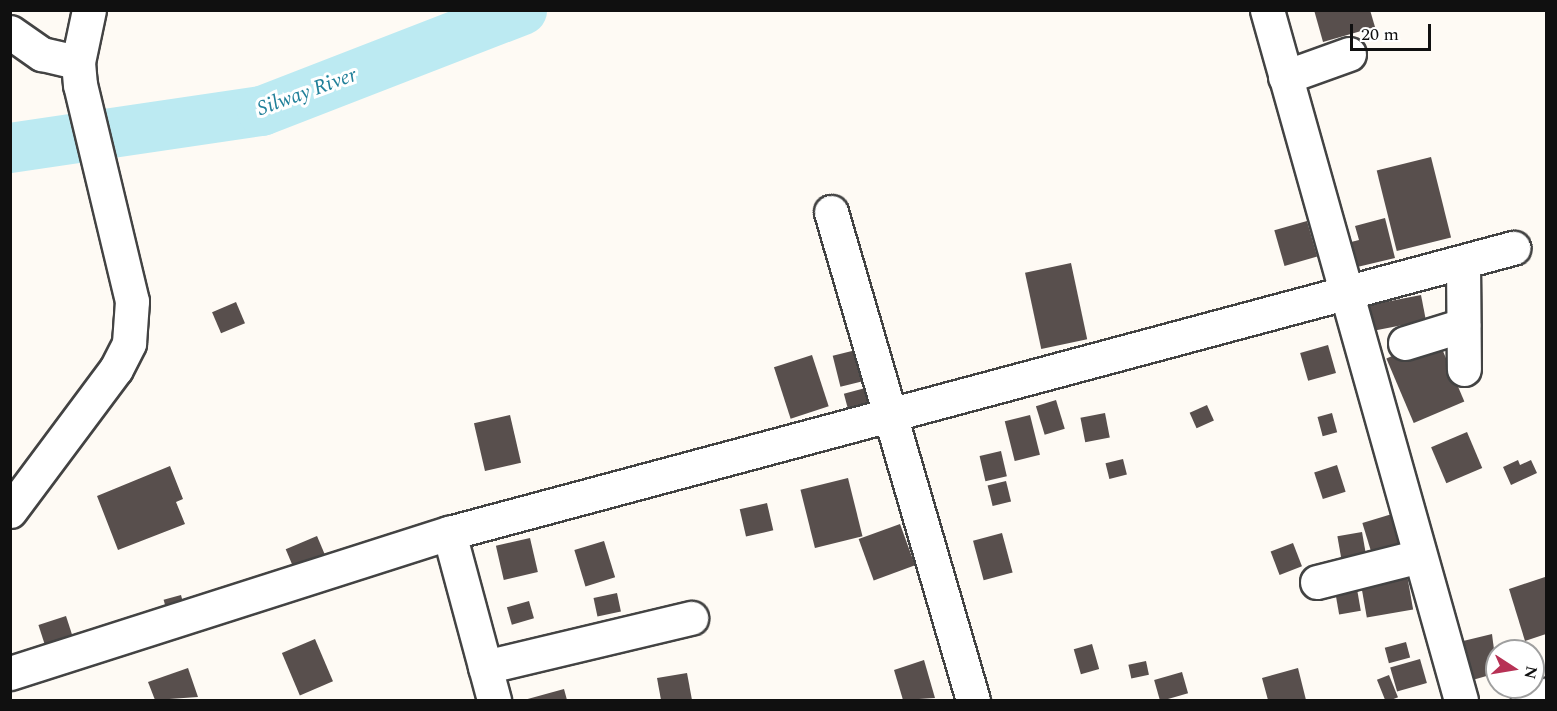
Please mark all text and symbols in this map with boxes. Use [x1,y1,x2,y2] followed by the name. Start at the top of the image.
[1353,12,1434,50] scale bar
[1361,21,1399,48] text: 20 m
[254,62,360,122] water label: Silway River
[1485,639,1545,699] north arrow
[1518,663,1544,681] text: N

